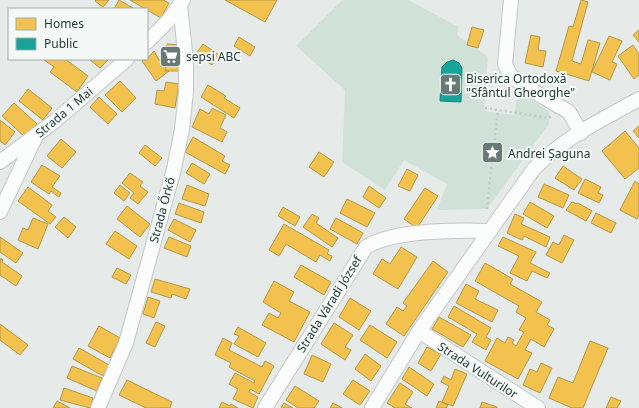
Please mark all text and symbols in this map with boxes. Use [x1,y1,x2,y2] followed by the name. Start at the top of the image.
[8,8,148,60] legend
[44,15,84,32] text: Homes
[44,35,78,52] text: Public
[158,43,184,69] supermarket icon: sepsi ABC
[186,48,241,65] place label: sepsi ABC
[466,70,575,101] place label: Biserica Ortodoxă "Sfântul Gheorghe"
[438,72,464,98] church icon: Biserica Ortodoxă "Sfântul Gheorghe"
[32,83,96,141] street label: Strada 1 Mai
[480,140,506,166] place icon: Andrei Șaguna
[508,145,590,162] place label: Andrei Șaguna
[145,175,179,245] street label: Strada Őrkő
[292,252,366,356] street label: Strada Váradi József
[435,338,521,402] street label: Strada Vulturilor

